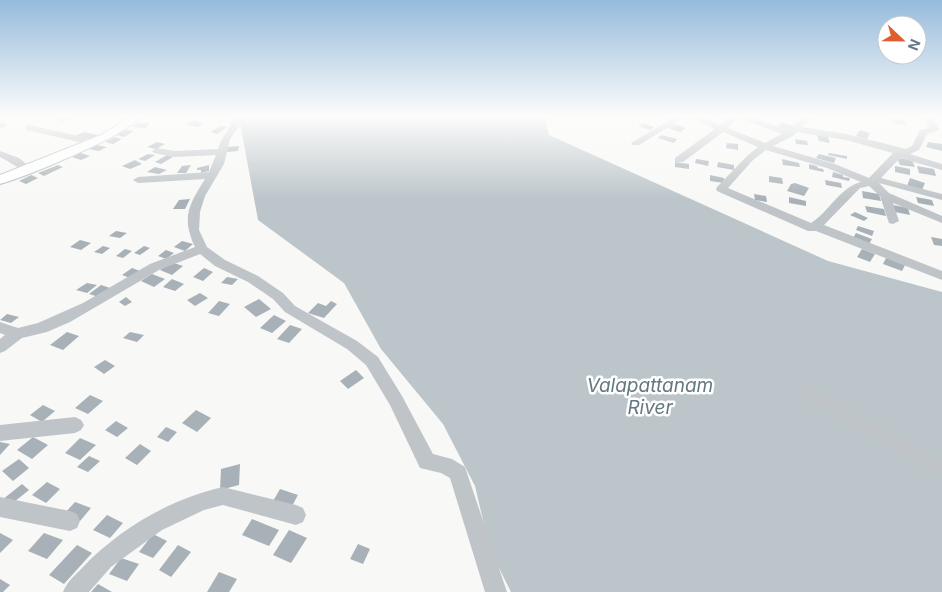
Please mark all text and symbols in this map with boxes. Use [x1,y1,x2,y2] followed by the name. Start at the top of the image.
[877,15,927,65] north arrow
[905,37,924,53] text: N
[587,374,713,419] water label: Valapattanam River

